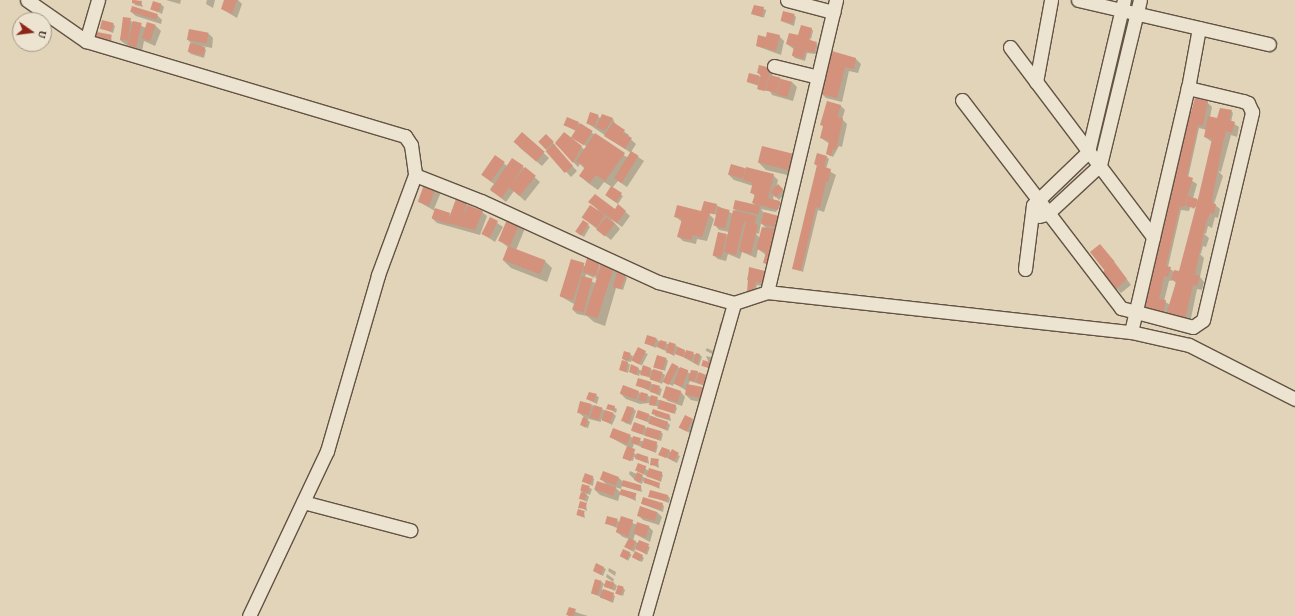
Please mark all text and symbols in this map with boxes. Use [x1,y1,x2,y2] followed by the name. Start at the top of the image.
[12,12,52,52] north arrow
[34,29,51,40] text: U

